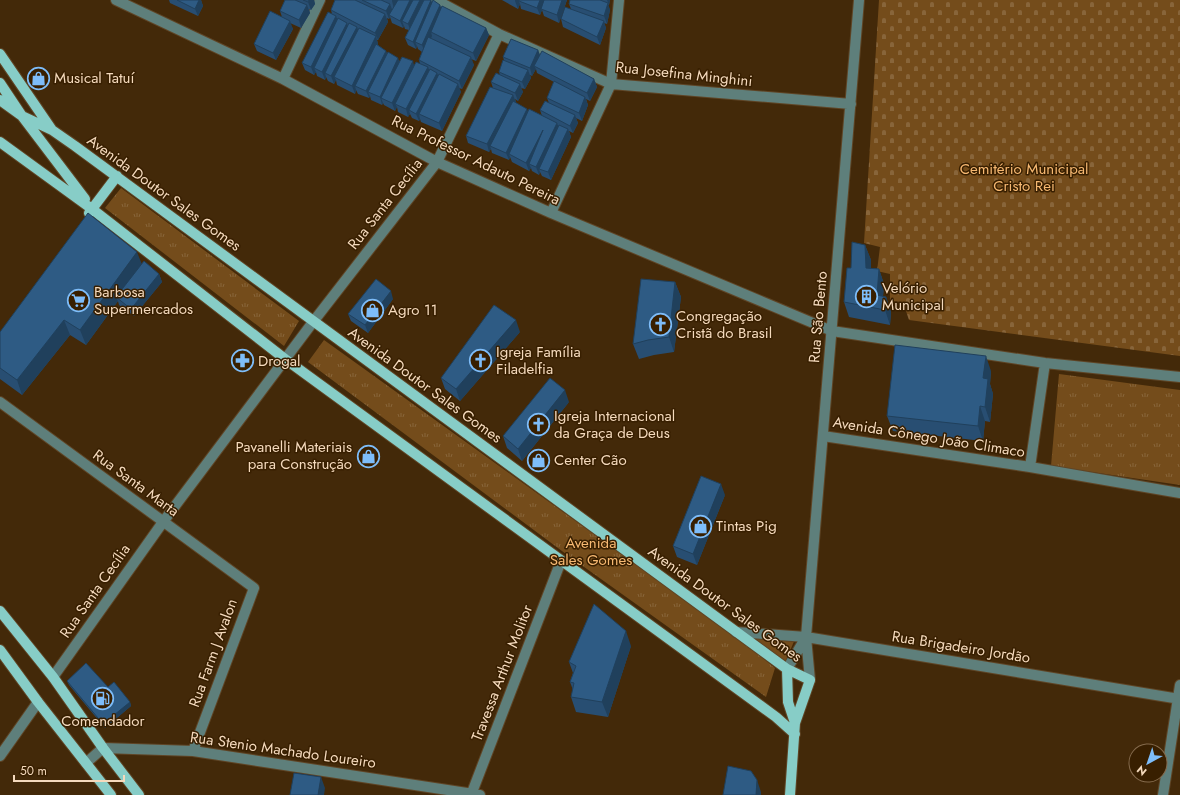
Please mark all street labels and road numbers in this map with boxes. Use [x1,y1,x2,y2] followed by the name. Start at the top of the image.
[615,56,753,92] street label: Rua Josefina Minghini
[388,110,564,210] street label: Rua Professor Adauto Pereira
[83,130,245,256] street label: Avenida Doutor Sales Gomes
[342,154,428,254] street label: Rua Santa Cecília
[803,270,833,364] street label: Rua São Bento
[344,322,506,448] street label: Avenida Doutor Sales Gomes
[831,411,1027,463] street label: Avenida Cônego João Climaco
[88,444,184,522] street label: Rua Santa Marta
[54,540,136,642] street label: Rua Santa Cecília
[644,541,806,667] street label: Avenida Doutor Sales Gomes
[183,596,243,710] street label: Rua Farm J Avalon
[466,601,538,744] street label: Travessa Arthur Molitor
[890,625,1032,669] street label: Rua Brigadeiro Jordão
[189,726,377,774] street label: Rua Stenio Machado Loureiro

